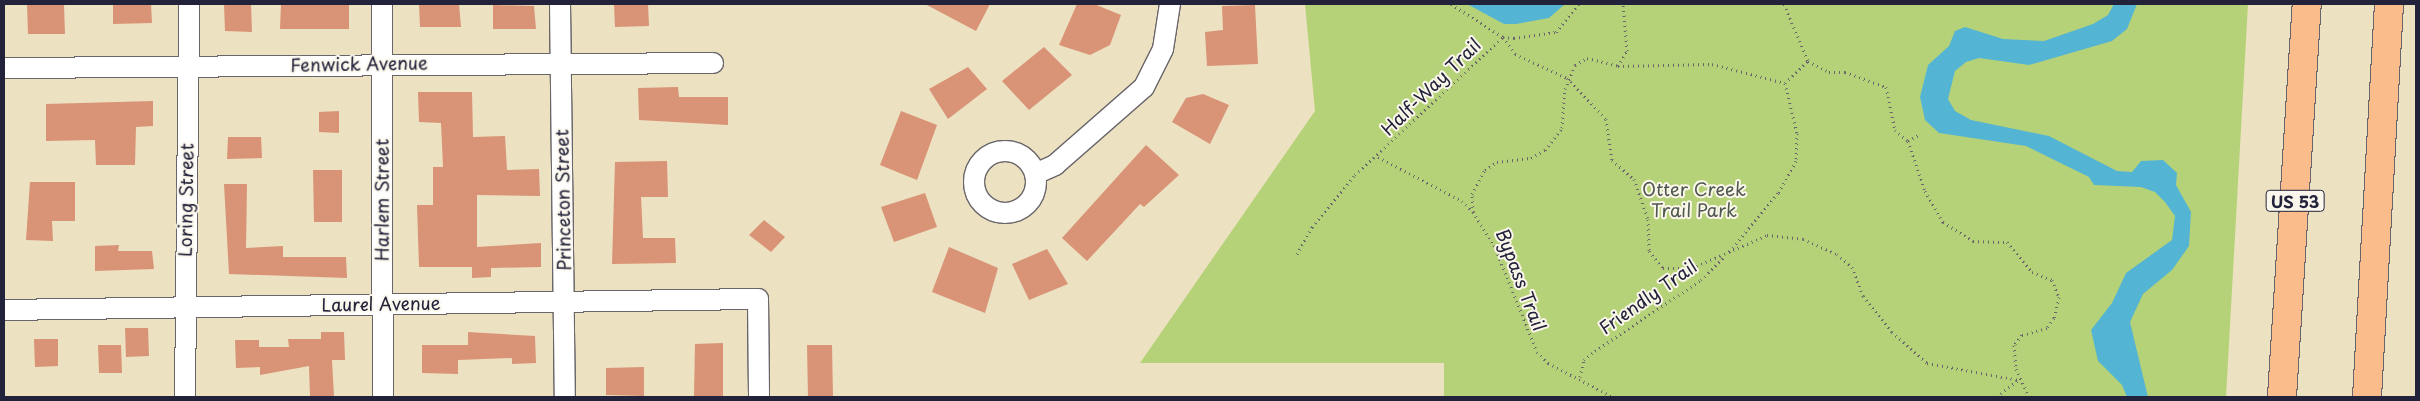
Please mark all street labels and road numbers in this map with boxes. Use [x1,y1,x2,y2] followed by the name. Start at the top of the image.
[1376,34,1486,140] street label: Half-Way Trail
[290,52,428,76] street label: Fenwick Avenue
[551,129,575,271] street label: Princeton Street
[371,138,393,262] street label: Harlem Street
[174,143,198,257] street label: Loring Street
[2265,188,2325,215] road number: US 53
[1492,226,1550,334] street label: Bypass Trail
[1595,255,1701,339] street label: Friendly Trail
[321,292,441,316] street label: Laurel Avenue

